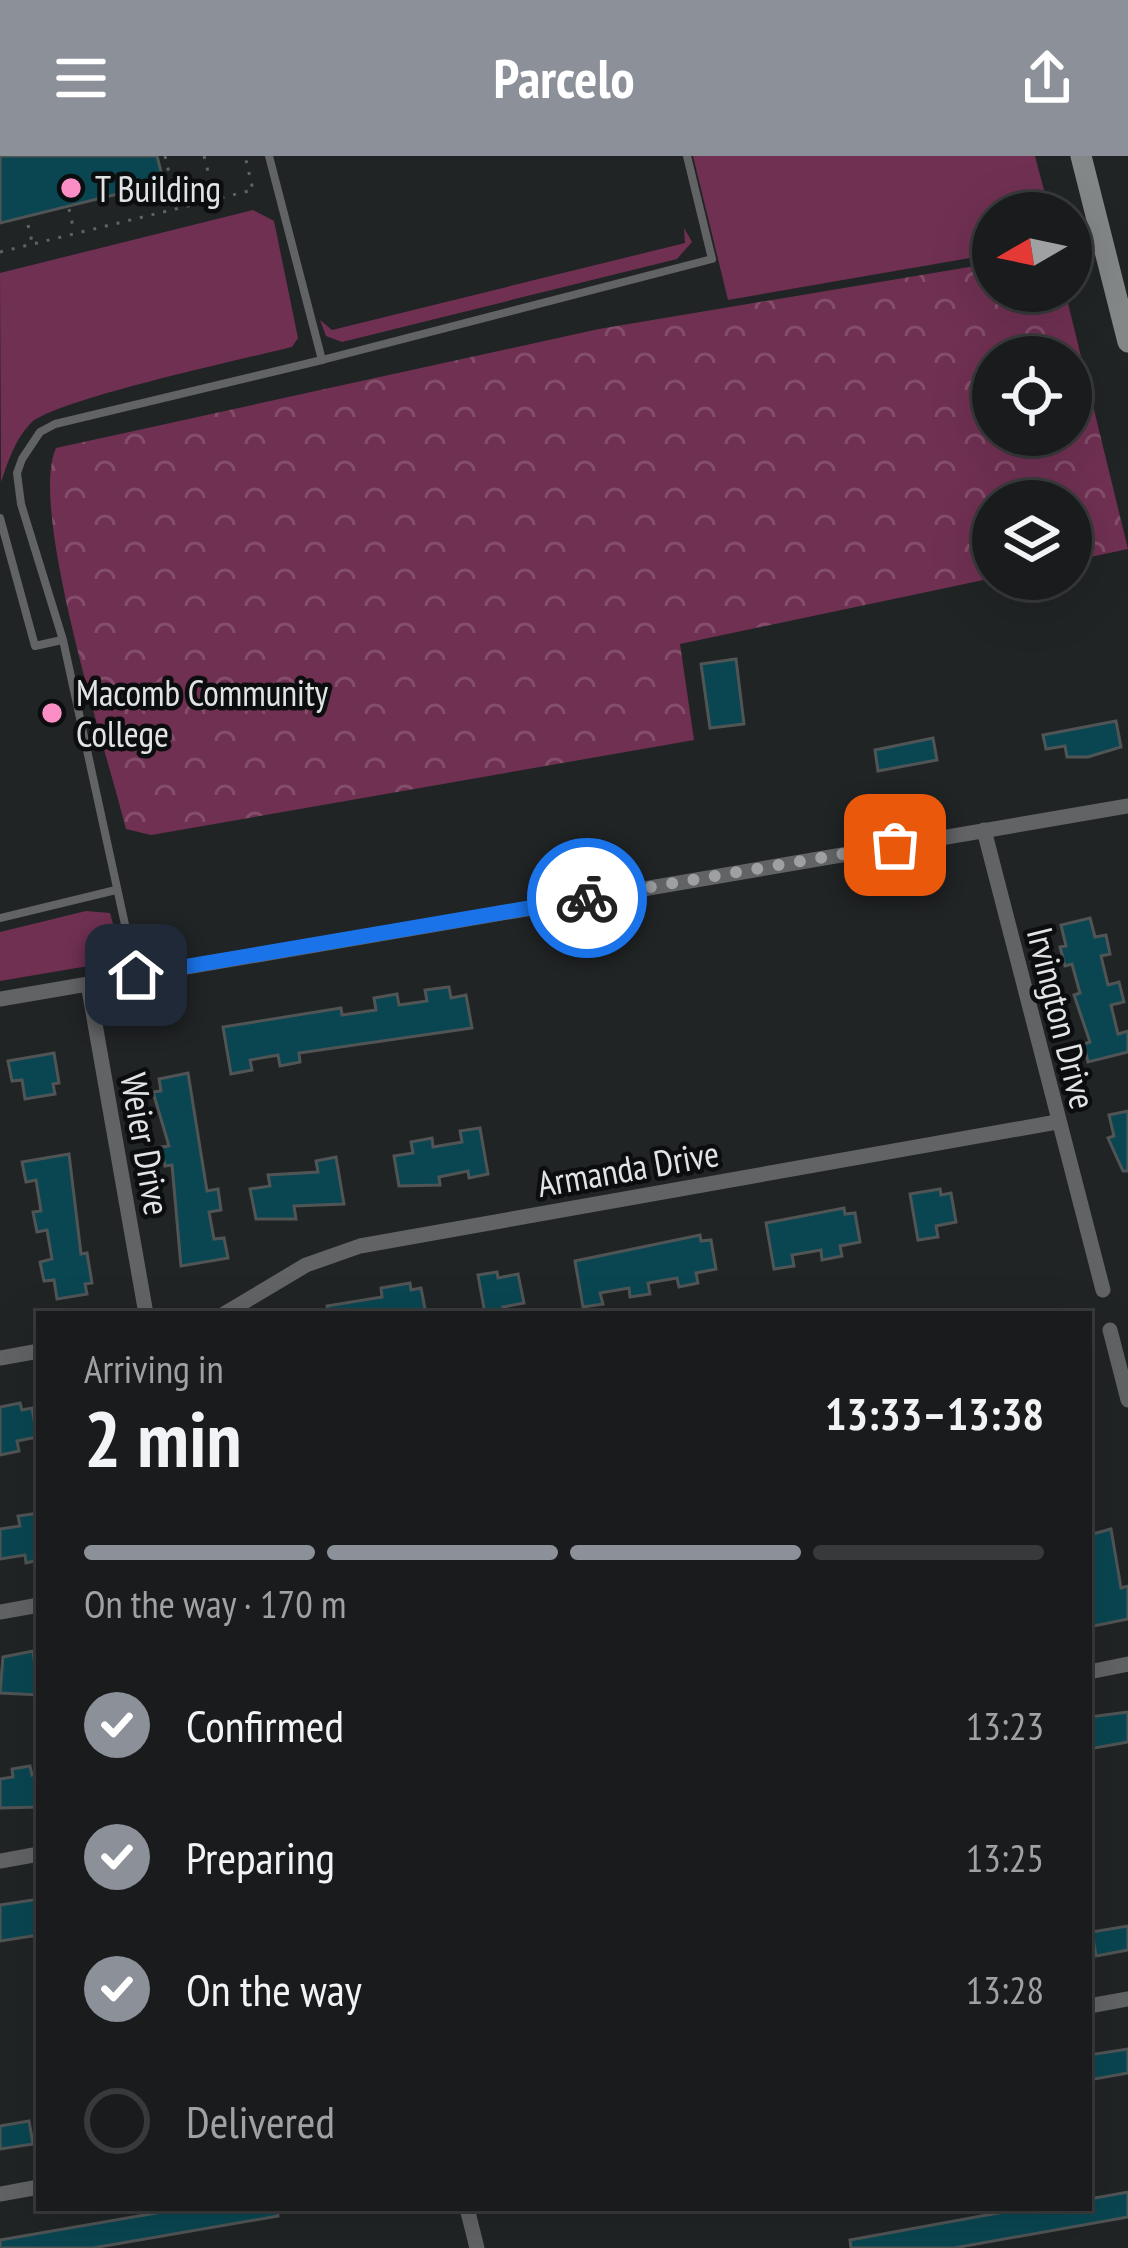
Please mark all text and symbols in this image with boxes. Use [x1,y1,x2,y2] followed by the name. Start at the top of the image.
[493,43,635,113] text: Parcelo
[48,45,114,111] icon: menu
[1014,45,1080,111] icon: share
[95,165,221,212] place label: T Building
[58,175,84,201] marker: T Building
[972,192,1092,312] north arrow
[972,192,1092,600] map controls
[972,336,1092,456] button: locate
[972,480,1092,600] button: layers
[76,669,329,757] place label: Macomb Community College
[39,700,65,726] marker: Macomb Community College
[844,794,946,896] pin
[862,812,928,878] icon: bag
[527,838,647,958] courier
[554,865,620,931] icon: bike
[1017,922,1107,1114] street label: Irvington Drive
[85,924,187,1026] pin
[103,942,169,1008] icon: home
[110,1069,182,1219] street label: Weier Drive
[534,1129,722,1207] street label: Armanda Drive
[84,1343,224,1394] text: Arriving in
[825,1384,1044,1442] text: 13:33–13:38
[84,1388,242,1489] text: 2 min
[84,1578,346,1629] text: On the way · 170 m
[84,1692,150,1758] icon: check
[186,1696,344,1754] text: Confirmed
[966,1700,1044,1751] text: 13:23
[84,1824,150,1890] icon: check
[186,1828,335,1886] text: Preparing
[966,1832,1044,1883] text: 13:25
[84,1956,150,2022] icon: check
[186,1960,362,2018] text: On the way
[966,1964,1044,2015] text: 13:28
[186,2092,335,2150] text: Delivered

